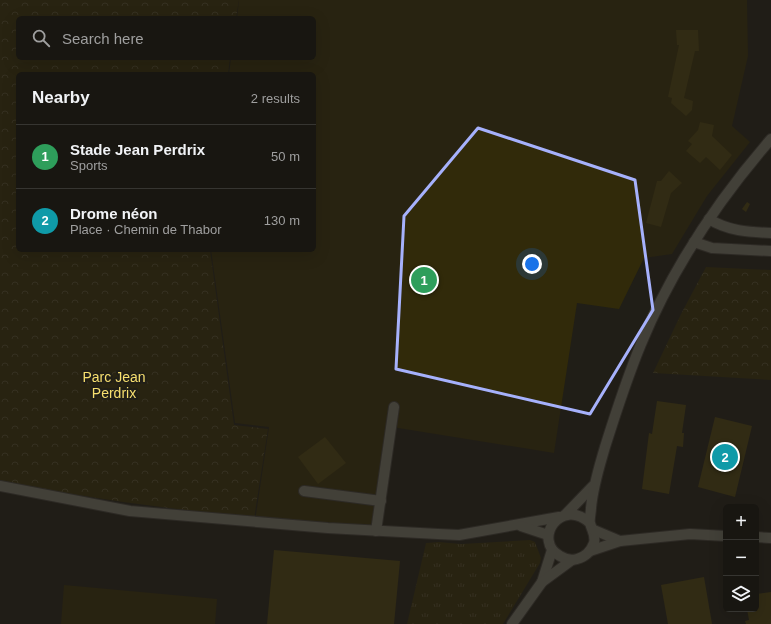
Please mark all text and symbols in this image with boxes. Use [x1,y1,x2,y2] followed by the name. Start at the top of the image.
[16,16,316,60] search box
[30,27,52,49] icon: search
[62,30,144,47] text: Search here
[32,88,90,107] text: Nearby
[251,91,300,106] text: 2 results
[70,141,205,158] text: Stade Jean Perdrix
[41,149,49,164] text: 1
[271,149,300,164] text: 50 m
[70,158,108,173] text: Sports
[70,205,158,222] text: Drome néon
[41,213,49,228] text: 2
[264,213,300,228] text: 130 m
[70,222,222,237] text: Place · Chemin de Thabor
[522,254,542,274] your location
[411,265,437,295] pin: 1
[82,369,146,401] park label: Parc Jean Perdrix
[712,442,738,472] pin: 2
[723,504,759,612] map controls
[723,504,759,540] button: +
[723,540,759,576] button: −
[723,576,759,612] button: layers

